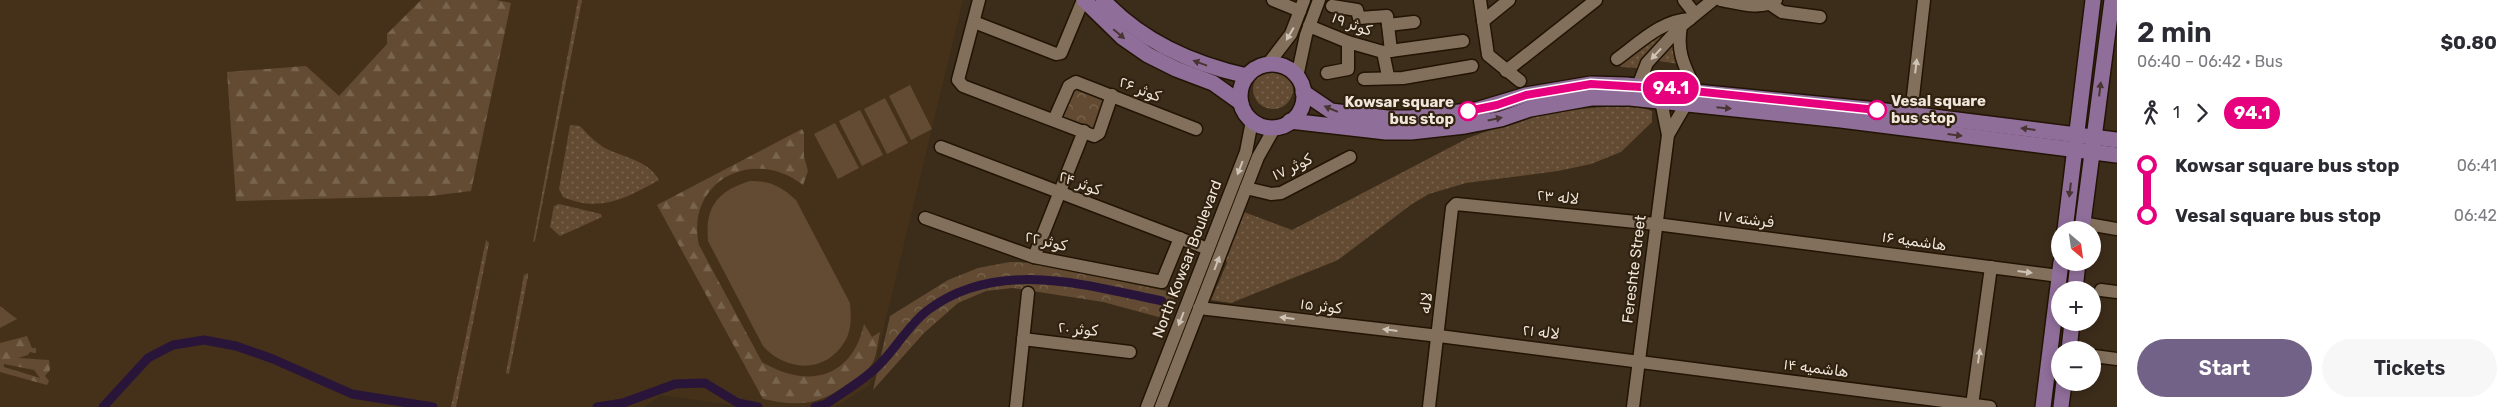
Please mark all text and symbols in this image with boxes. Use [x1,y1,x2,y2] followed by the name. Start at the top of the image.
[1329,8,1375,40] street label: کوثر ۱۹
[2137,16,2212,49] text: 2 min
[1113,28,1126,39] one-way arrow
[1285,28,1294,41] one-way arrow
[2440,31,2497,54] text: $0.80
[1650,47,1662,59] one-way arrow
[2137,52,2283,71] text: 06:40 – 06:42 · Bus
[1912,57,1920,73] one-way arrow
[1192,59,1207,67] one-way arrow
[1636,72,1706,104] line badge: 94.1
[1116,73,1164,106] street label: کوثر ۲۶
[1653,77,1689,99] text: 94.1
[2096,81,2104,97] one-way arrow
[1891,92,1986,127] place label: Vesal square bus stop
[1344,93,1454,128] place label: Kowsar square bus stop
[2137,99,2165,127] icon: walk
[2188,99,2216,127] icon: forward
[1867,100,1887,120] marker: Vesal square bus stop
[1458,101,1478,121] marker: Kowsar square bus stop
[2234,102,2270,124] text: 94.1
[2173,103,2180,122] text: 1
[1324,104,1338,112] one-way arrow
[1717,104,1733,112] one-way arrow
[1487,115,1503,123] one-way arrow
[2020,125,2036,133] one-way arrow
[1948,131,1964,139] one-way arrow
[1269,150,1315,184] street label: کوثر ۱۷
[2175,154,2399,177] text: Kowsar square bus stop
[2457,156,2497,175] text: 06:41
[1236,160,1243,175] one-way arrow
[1056,167,1104,199] street label: کوثر ۲۴
[1149,178,1225,340] street label: North Kowsar Boulevard
[2066,182,2074,198] one-way arrow
[1536,186,1580,208] street label: لاله ۲۳
[2175,204,2381,227] text: Vesal square bus stop
[2454,206,2497,225] text: 06:42
[1717,207,1775,231] street label: فرشته ۱۷
[1618,214,1650,324] street label: Fereshte Street
[2051,221,2101,271] north arrow
[2051,221,2101,391] map controls
[1023,227,1069,255] street label: کوثر ۲۲
[1881,228,1947,254] street label: هاشمیه ۱۶
[1213,256,1221,271] one-way arrow
[2017,268,2033,276] one-way arrow
[2051,281,2101,331] button: +
[1416,291,1436,315] street label: لاله
[1299,294,1343,318] street label: کوثر ۱۵
[1177,312,1185,327] one-way arrow
[1279,314,1295,322] one-way arrow
[1057,318,1099,340] street label: کوثر ۲۰
[1521,321,1561,343] street label: لاله ۲۱
[1382,326,1398,334] one-way arrow
[2137,339,2312,397] button: Start
[2322,339,2497,397] button: Tickets
[2051,341,2101,391] button: −
[1975,348,1983,364] one-way arrow
[1782,355,1850,381] street label: هاشمیه ۱۴

